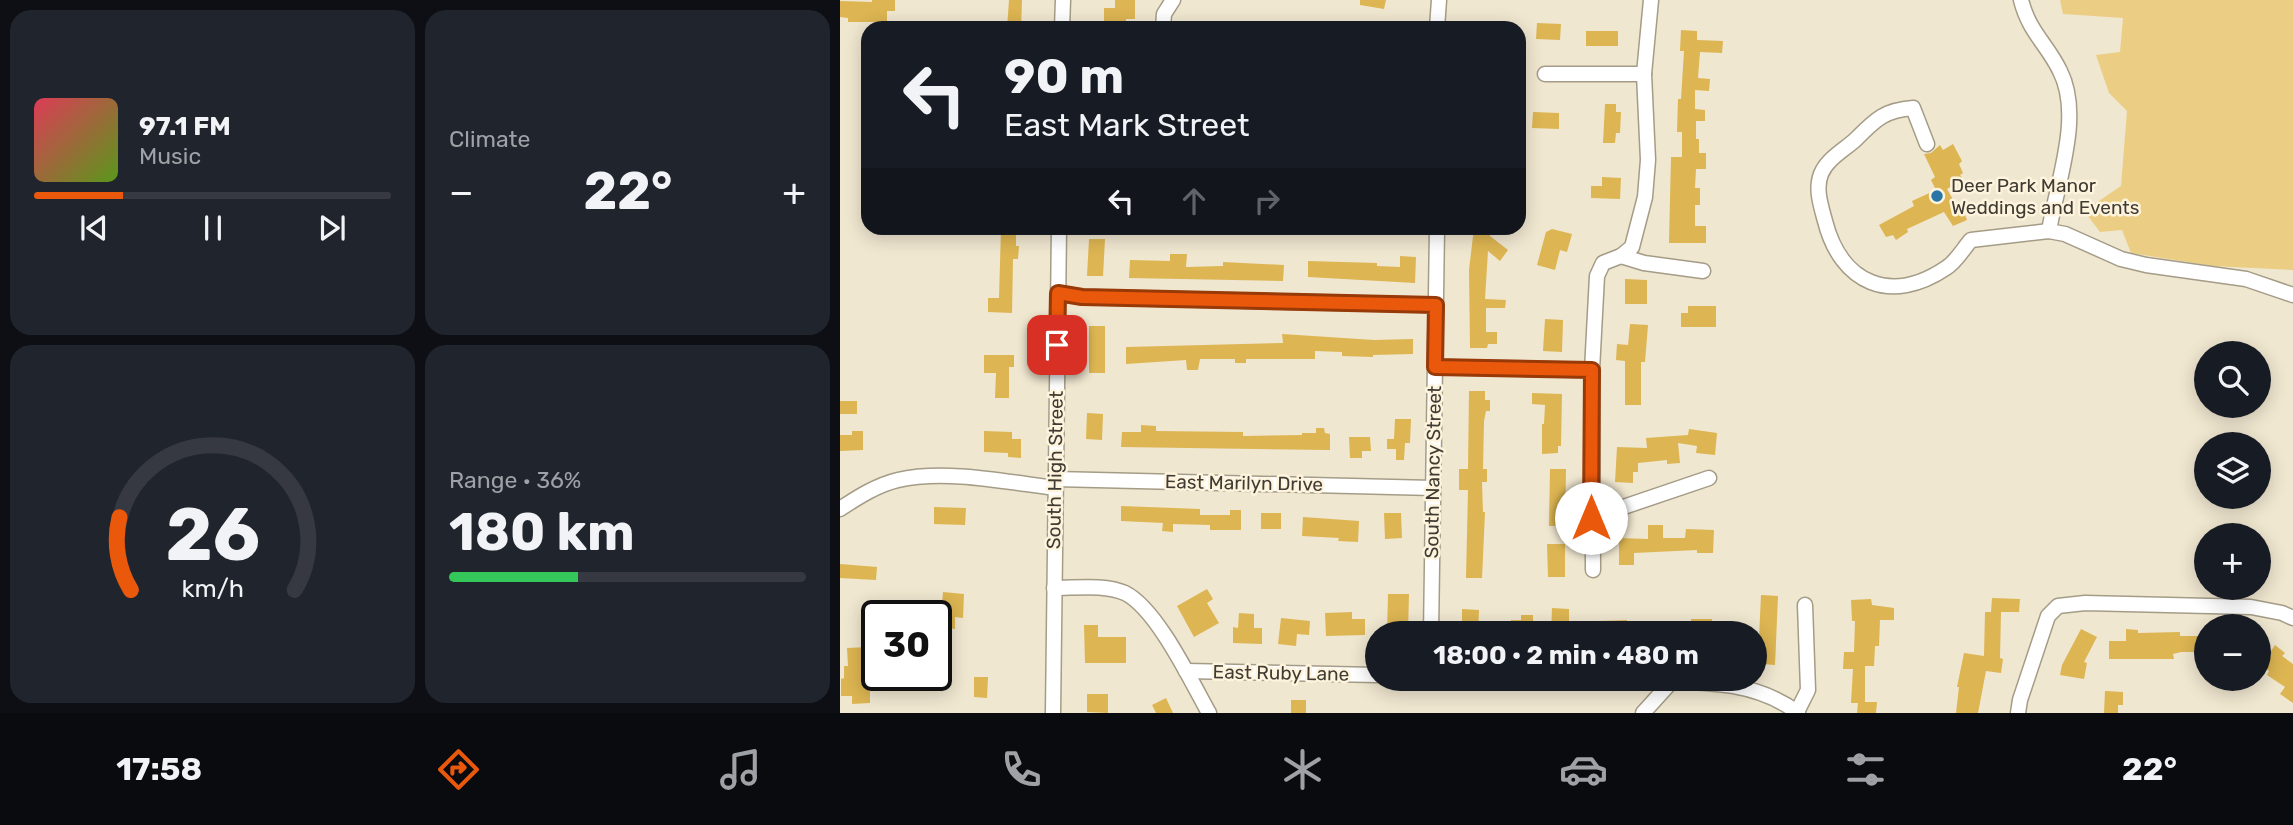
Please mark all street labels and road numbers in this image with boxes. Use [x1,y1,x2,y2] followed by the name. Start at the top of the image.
[1420,385,1446,559] street label: South Nancy Street
[1042,390,1068,549] street label: South High Street
[1165,470,1323,496] street label: East Marilyn Drive
[1213,660,1349,686] street label: East Ruby Lane

